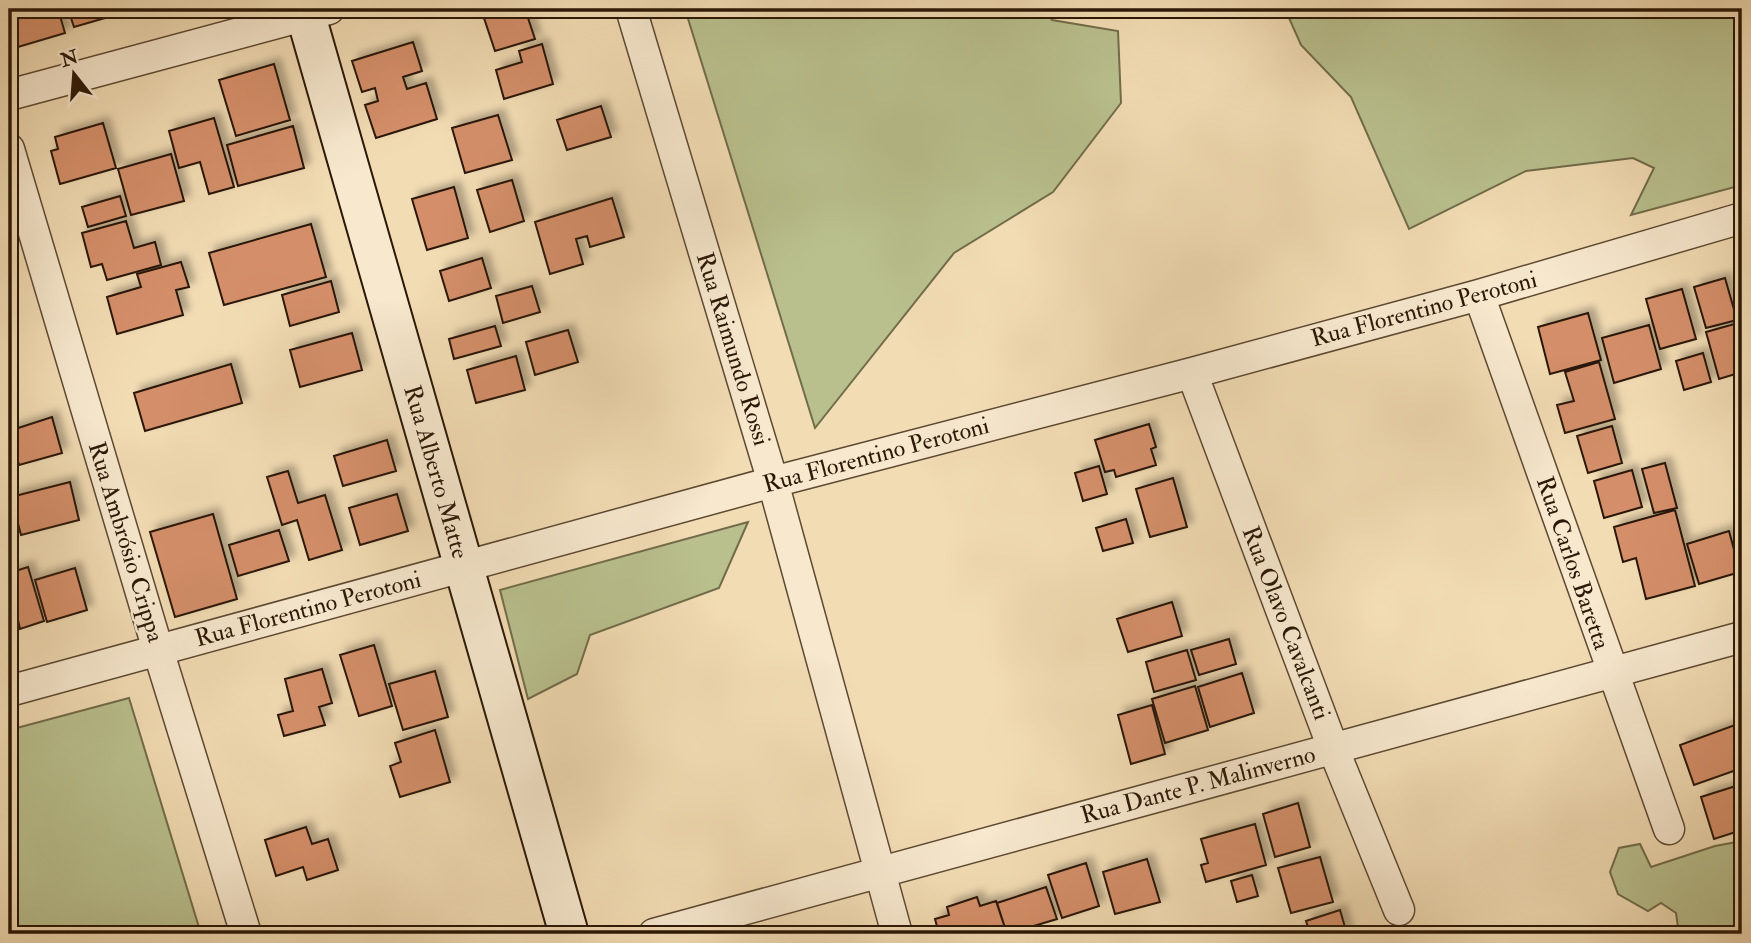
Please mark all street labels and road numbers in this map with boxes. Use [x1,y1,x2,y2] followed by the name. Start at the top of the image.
[689,249,777,449] street label: Rua Raimundo Rossi
[1307,264,1541,354] street label: Rua Florentino Perotoni
[396,382,476,562] street label: Rua Alberto Matte
[759,410,993,500] street label: Rua Florentino Perotoni
[81,438,172,647] street label: Rua Ambrósio Crippa
[1529,472,1618,655] street label: Rua Carlos Baretta
[1235,522,1337,724] street label: Rua Olavo Cavalcanti
[191,564,425,654] street label: Rua Florentino Perotoni
[1077,739,1319,831] street label: Rua Dante P. Malinverno

